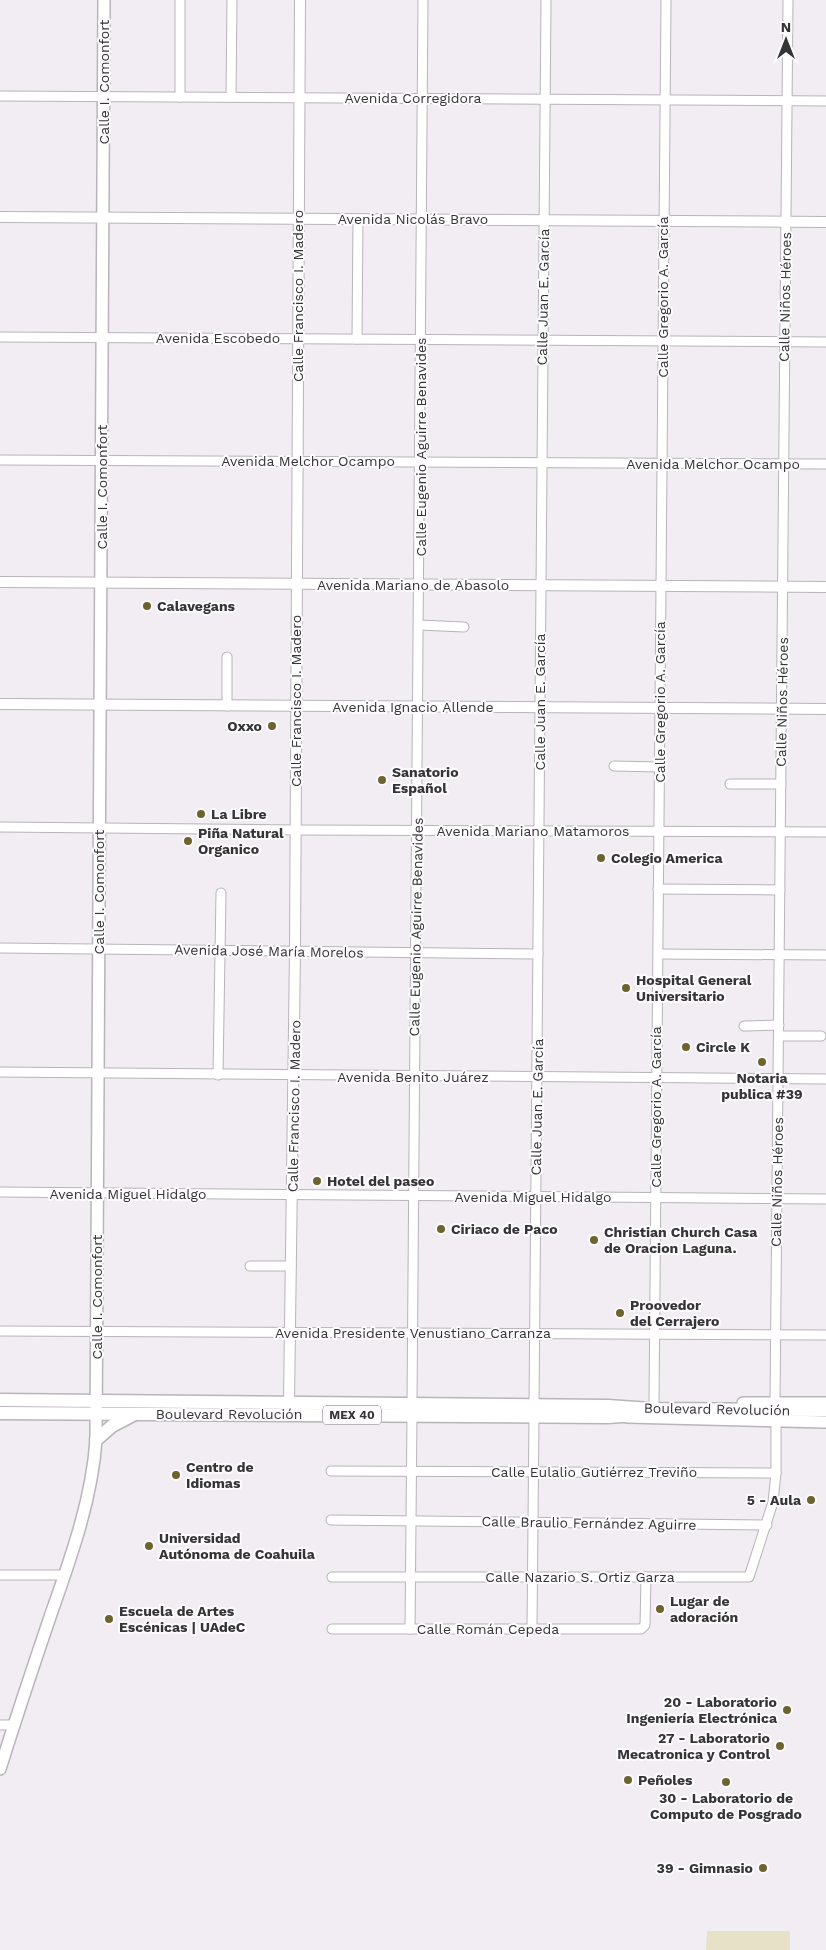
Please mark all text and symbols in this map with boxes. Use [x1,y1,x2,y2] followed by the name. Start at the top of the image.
[761,15,811,65] north arrow
[96,19,112,144] street label: Calle I. Comonfort
[781,19,791,35] text: N
[345,90,481,106] street label: Avenida Corregidora
[290,210,306,382] street label: Calle Francisco I. Madero
[338,211,488,227] street label: Avenida Nicolás Bravo
[655,216,671,378] street label: Calle Gregorio A. García
[534,228,552,366] street label: Calle Juan E. García
[776,232,794,362] street label: Calle Niños Héroes
[156,330,280,346] street label: Avenida Escobedo
[413,338,429,556] street label: Calle Eugenio Aguirre Benavides
[94,424,110,549] street label: Calle I. Comonfort
[221,453,395,469] street label: Avenida Melchor Ocampo
[626,456,800,472] street label: Avenida Melchor Ocampo
[317,577,509,593] street label: Avenida Mariano de Abasolo
[157,598,236,614] place label: Calavegans
[141,600,153,612] marker: Calavegans
[288,615,304,787] street label: Calle Francisco I. Madero
[652,621,668,783] street label: Calle Gregorio A. García
[532,633,548,770] street label: Calle Juan E. García
[773,637,791,767] street label: Calle Niños Héroes
[332,699,494,715] street label: Avenida Ignacio Allende
[227,718,262,734] place label: Oxxo
[266,720,278,732] marker: Oxxo
[392,764,459,796] place label: Sanatorio Español
[376,774,388,786] marker: Sanatorio Español
[211,806,267,822] place label: La Libre
[195,808,207,820] marker: La Libre
[406,818,426,1036] street label: Calle Eugenio Aguirre Benavides
[437,823,630,839] street label: Avenida Mariano Matamoros
[198,825,284,857] place label: Piña Natural Organico
[91,829,107,954] street label: Calle I. Comonfort
[182,835,194,847] marker: Piña Natural Organico
[611,850,723,866] place label: Colegio America
[595,852,607,864] marker: Colegio America
[174,941,364,961] street label: Avenida José María Morelos
[636,972,752,1004] place label: Hospital General Universitario
[620,982,632,994] marker: Hospital General Universitario
[284,1020,304,1192] street label: Calle Francisco I. Madero
[648,1026,664,1188] street label: Calle Gregorio A. García
[528,1038,546,1176] street label: Calle Juan E. García
[696,1039,750,1055] place label: Circle K
[680,1041,692,1053] marker: Circle K
[756,1056,768,1068] marker: Notaria publica #39
[337,1069,489,1085] street label: Avenida Benito Juárez
[721,1070,803,1102] place label: Notaria publica #39
[768,1117,786,1247] street label: Calle Niños Héroes
[327,1173,434,1189] place label: Hotel del paseo
[311,1175,323,1187] marker: Hotel del paseo
[50,1186,206,1202] street label: Avenida Miguel Hidalgo
[455,1189,611,1205] street label: Avenida Miguel Hidalgo
[451,1221,558,1237] place label: Ciriaco de Paco
[435,1223,447,1235] marker: Ciriaco de Paco
[604,1224,758,1256] place label: Christian Church Casa de Oracion Laguna.
[89,1234,105,1359] street label: Calle I. Comonfort
[588,1234,600,1246] marker: Christian Church Casa de Oracion Laguna.
[630,1297,719,1329] place label: Proovedor del Cerrajero
[614,1307,626,1319] marker: Proovedor del Cerrajero
[275,1325,551,1341] street label: Avenida Presidente Venustiano Carranza
[644,1400,790,1418] street label: Boulevard Revolución
[156,1406,302,1422] street label: Boulevard Revolución
[323,1406,381,1424] road number: MEX 40
[186,1459,254,1491] place label: Centro de Idiomas
[491,1464,697,1480] street label: Calle Eulalio Gutiérrez Treviño
[170,1469,182,1481] marker: Centro de Idiomas
[747,1492,802,1508] place label: 5 - Aula
[805,1494,817,1506] marker: 5 - Aula
[481,1513,697,1533] street label: Calle Braulio Fernández Aguirre
[159,1530,316,1562] place label: Universidad Autónoma de Coahuila
[143,1540,155,1552] marker: Universidad Autónoma de Coahuila
[485,1569,675,1585] street label: Calle Nazario S. Ortiz Garza
[670,1593,738,1625] place label: Lugar de adoración
[119,1603,246,1635] place label: Escuela de Artes Escénicas | UAdeC
[654,1603,666,1615] marker: Lugar de adoración
[103,1613,115,1625] marker: Escuela de Artes Escénicas | UAdeC
[417,1621,559,1637] street label: Calle Román Cepeda
[626,1694,778,1726] place label: 20 - Laboratorio Ingeniería Electrónica
[781,1704,793,1716] marker: 20 - Laboratorio Ingeniería Electrónica
[617,1730,770,1762] place label: 27 - Laboratorio Mecatronica y Control
[774,1740,786,1752] marker: 27 - Laboratorio Mecatronica y Control
[638,1772,693,1788] place label: Peñoles
[622,1774,634,1786] marker: Peñoles
[720,1776,732,1788] marker: 30 - Laboratorio de Computo de Posgrado
[650,1790,802,1822] place label: 30 - Laboratorio de Computo de Posgrado
[657,1860,753,1876] place label: 39 - Gimnasio
[757,1862,769,1874] marker: 39 - Gimnasio

